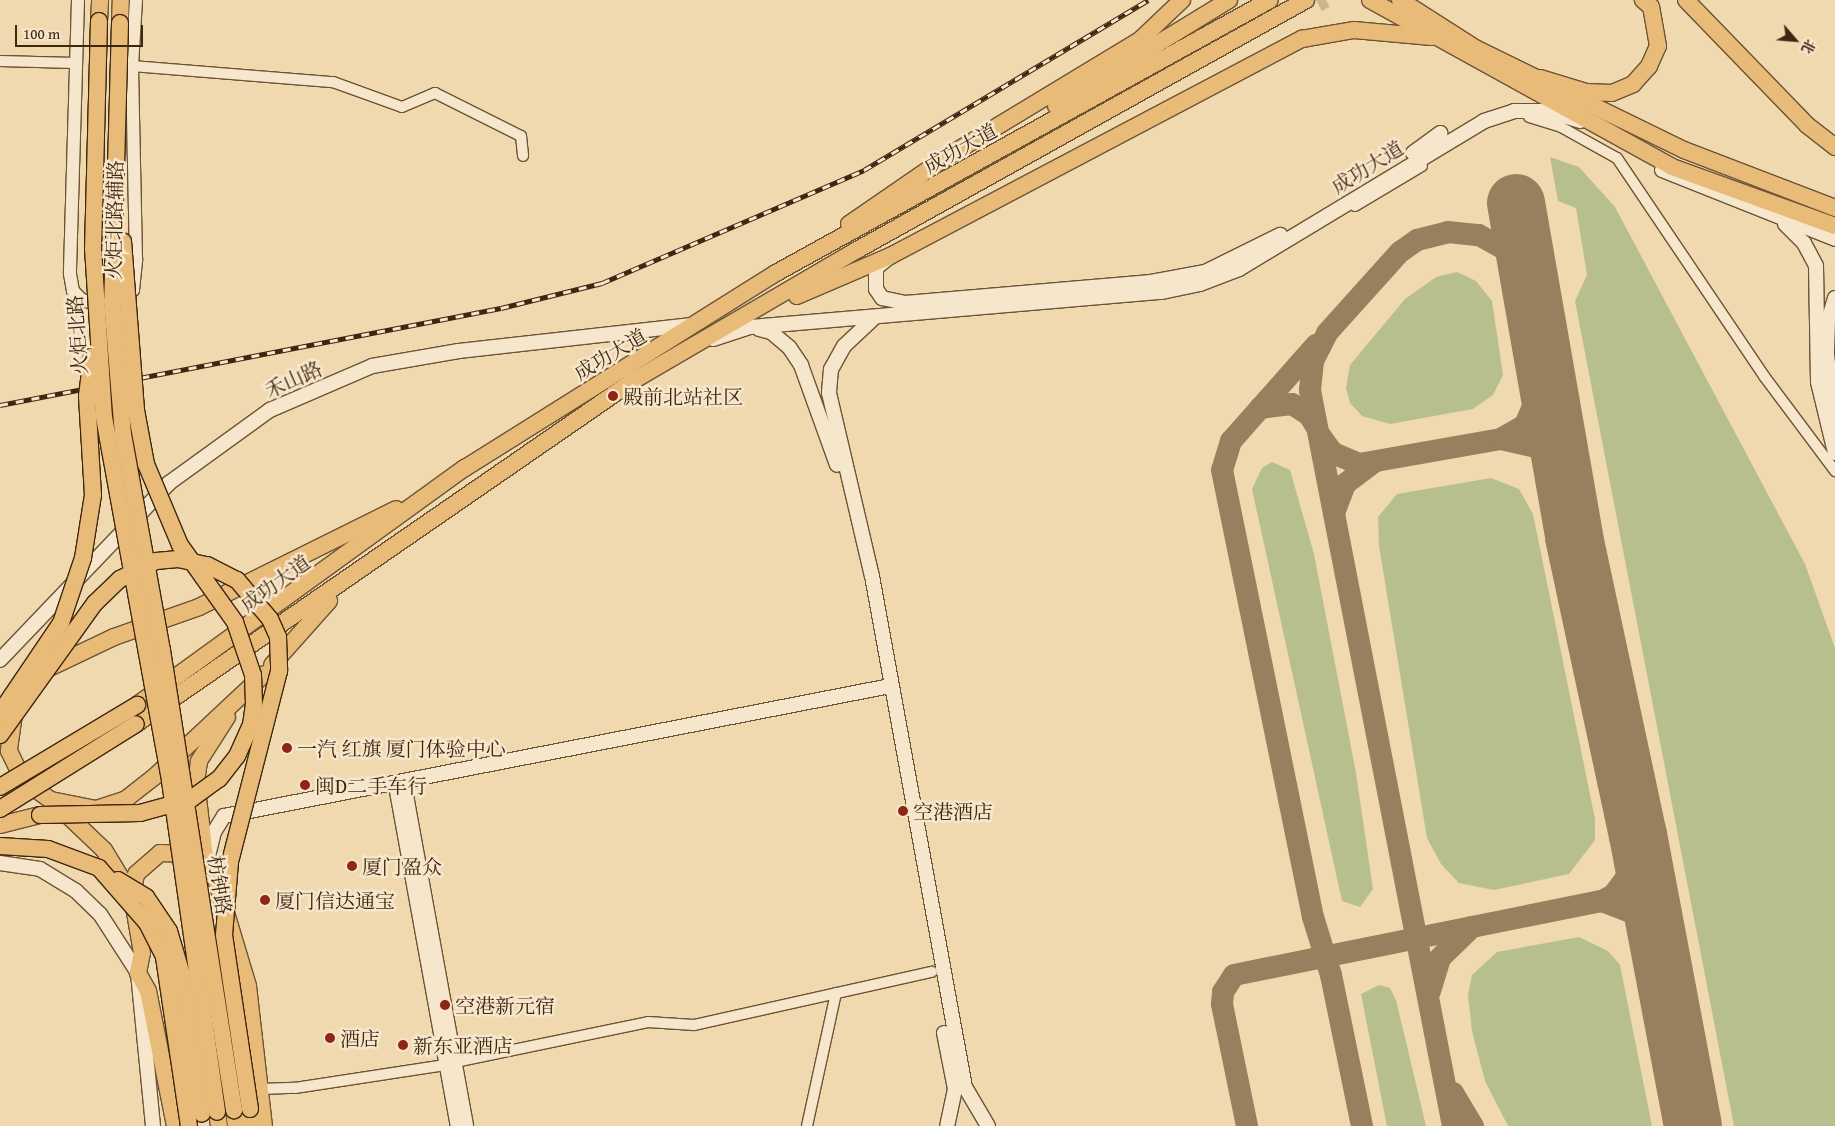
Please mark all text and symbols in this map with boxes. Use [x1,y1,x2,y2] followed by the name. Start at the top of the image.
[18,15,145,47] scale bar
[1770,15,1820,65] north arrow
[23,23,60,44] text: 100 m
[1796,36,1820,58] text: 北
[919,118,1001,178] street label: 成功大道
[1327,136,1407,198] street label: 成功大道
[101,160,127,280] street label: 火炬北路辅路
[62,294,92,376] street label: 火炬北路
[570,323,650,385] street label: 成功大道
[261,356,325,402] street label: 禾山路
[623,384,743,408] place label: 殿前北站社区
[607,390,619,402] marker: 殿前北站社区
[236,550,314,616] street label: 成功大道
[297,736,506,760] place label: 一汽 红旗 厦门体验中心
[281,742,293,754] marker: 一汽 红旗 厦门体验中心
[315,773,427,797] place label: 闽D二手车行
[299,779,311,791] marker: 闽D二手车行
[913,799,993,823] place label: 空港酒店
[897,805,909,817] marker: 空港酒店
[203,853,237,917] street label: 枋钟路
[362,854,442,878] place label: 厦门盈众
[346,860,358,872] marker: 厦门盈众
[275,888,395,912] place label: 厦门信达通宝
[259,894,271,906] marker: 厦门信达通宝
[455,993,555,1017] place label: 空港新元宿
[439,999,451,1011] marker: 空港新元宿
[340,1026,380,1050] place label: 酒店
[324,1032,336,1044] marker: 酒店
[413,1033,513,1057] place label: 新东亚酒店
[397,1039,409,1051] marker: 新东亚酒店

